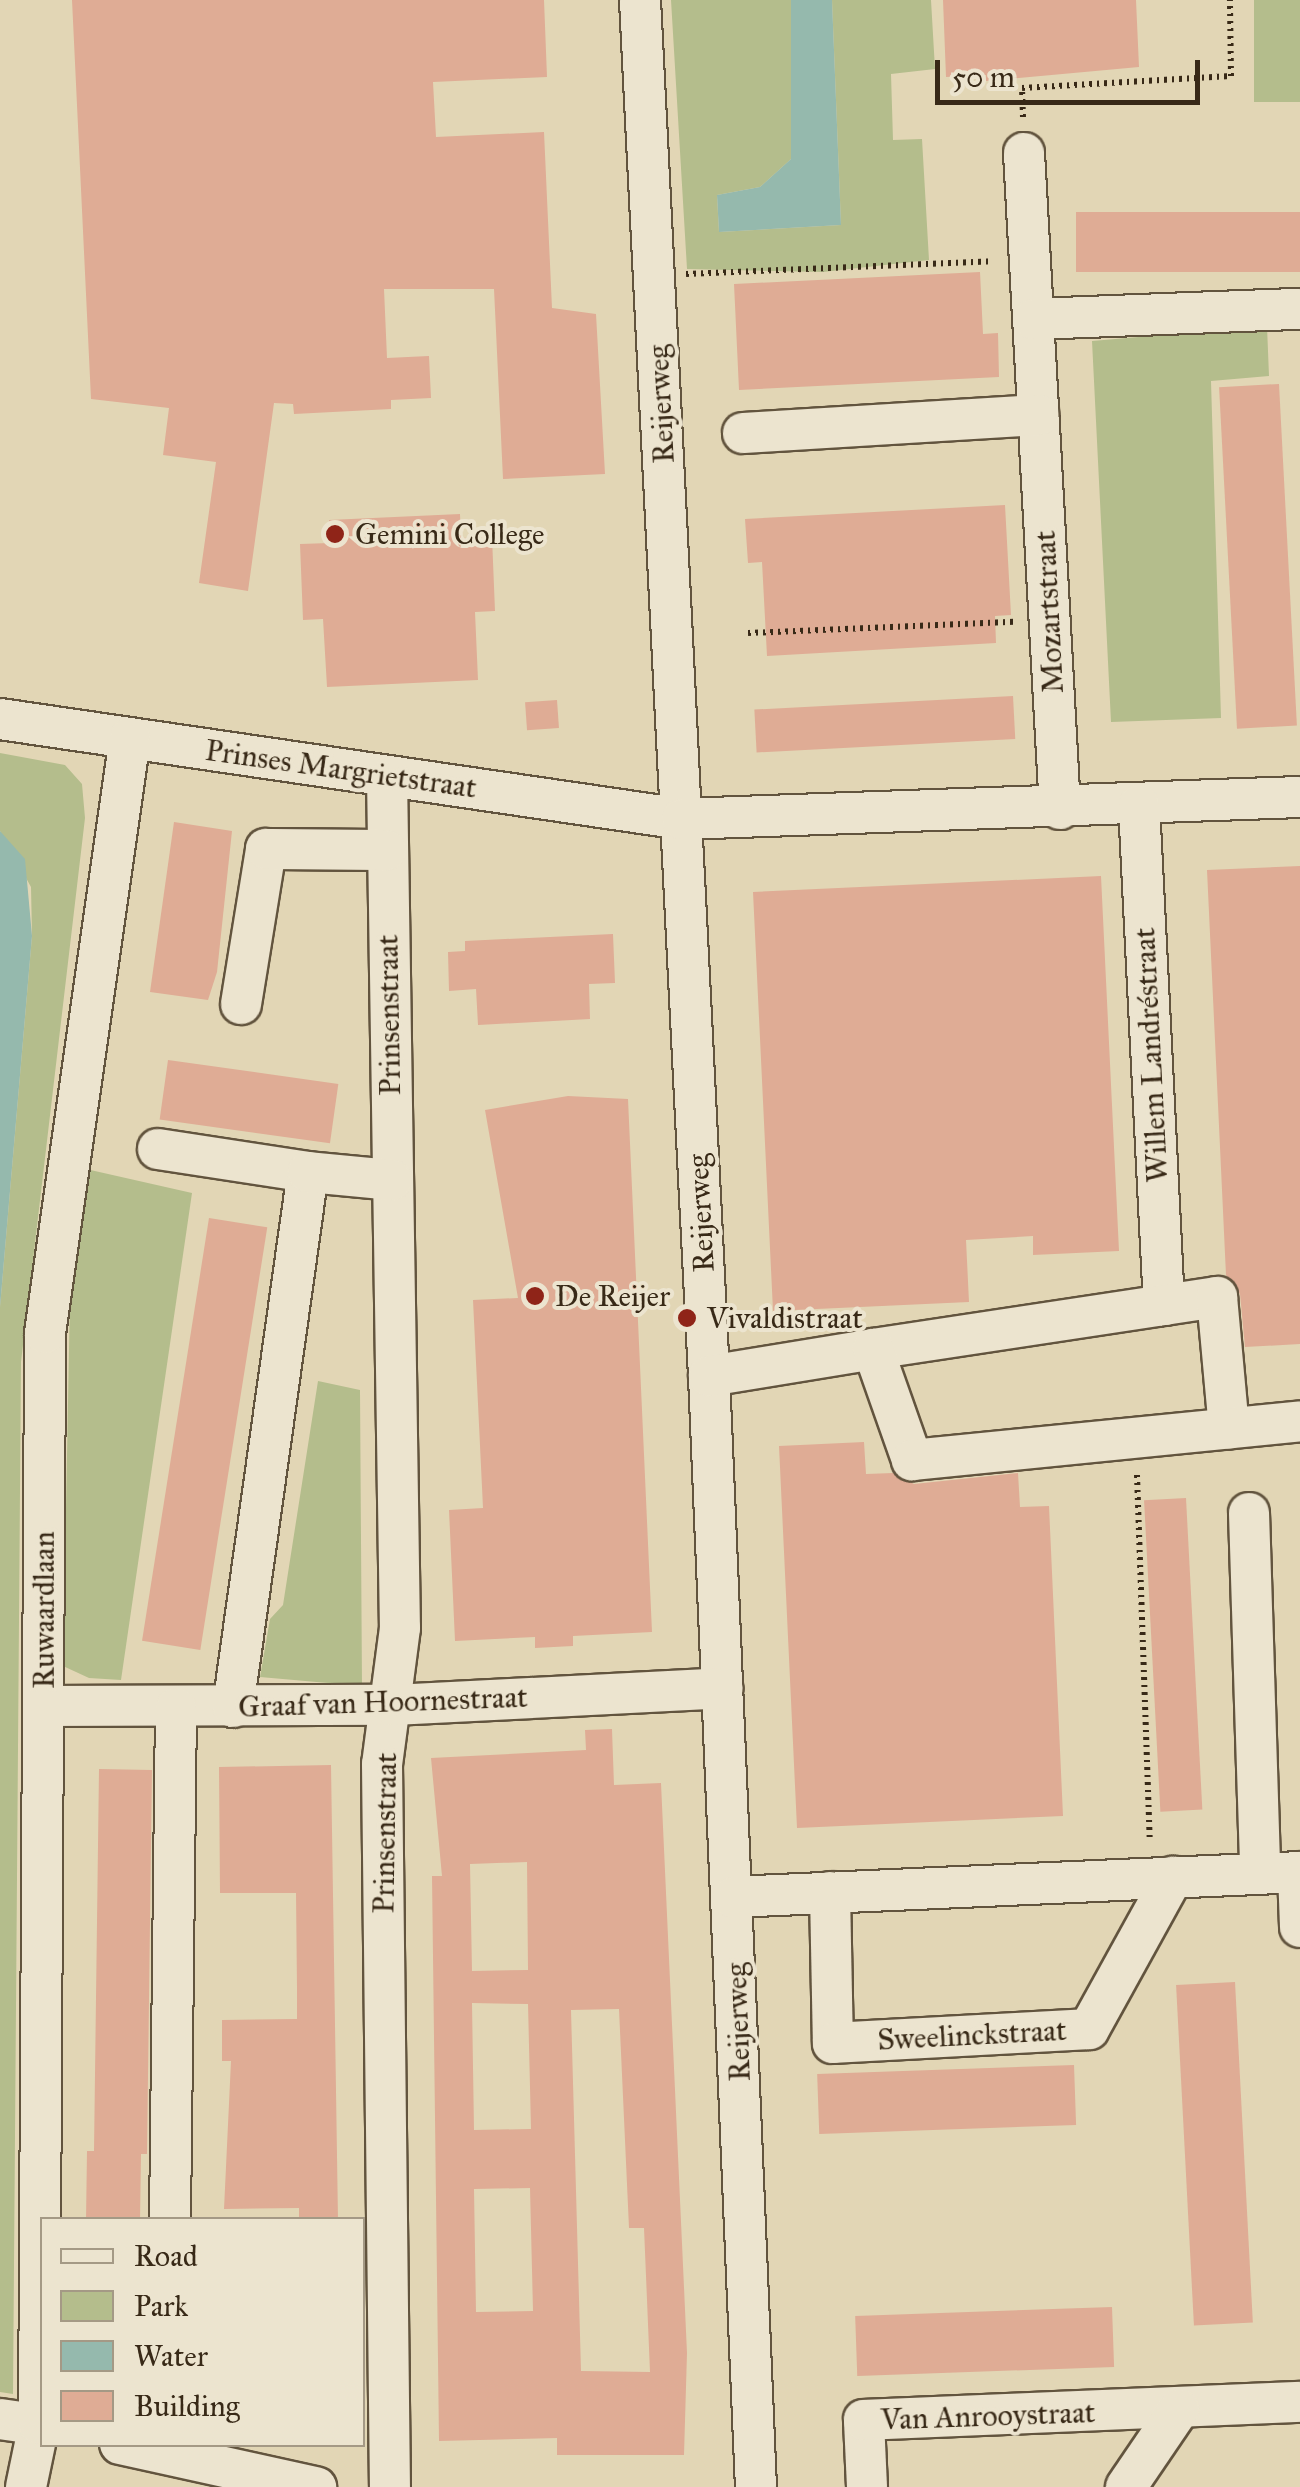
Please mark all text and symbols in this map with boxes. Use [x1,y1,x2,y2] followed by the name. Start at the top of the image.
[940,40,1205,102] scale bar
[952,59,1015,95] text: 50 m
[640,344,682,464] street label: Reijerweg
[355,516,545,552] place label: Gemini College
[324,523,346,545] marker: Gemini College
[1027,530,1071,694] street label: Mozartstraat
[203,732,479,806] street label: Prinses Margrietstraat
[1126,927,1176,1183] street label: Willem Landréstraat
[370,934,408,1096] street label: Prinsenstraat
[680,1153,722,1273] street label: Reijerweg
[555,1278,670,1314] place label: De Reijer
[524,1285,546,1307] marker: De Reijer
[707,1300,863,1336] place label: Vivaldistraat
[676,1307,698,1329] marker: Vivaldistraat
[26,1531,62,1689] street label: Ruwaardlaan
[238,1679,528,1725] street label: Graaf van Hoornestraat
[366,1752,404,1914] street label: Prinsenstraat
[718,1962,758,2082] street label: Reijerweg
[876,2012,1068,2058] street label: Sweelinckstraat
[40,2217,365,2447] legend
[134,2238,198,2274] text: Road
[134,2288,188,2324] text: Park
[134,2338,208,2374] text: Water
[134,2388,240,2424] text: Building
[880,2394,1096,2438] street label: Van Anrooystraat

